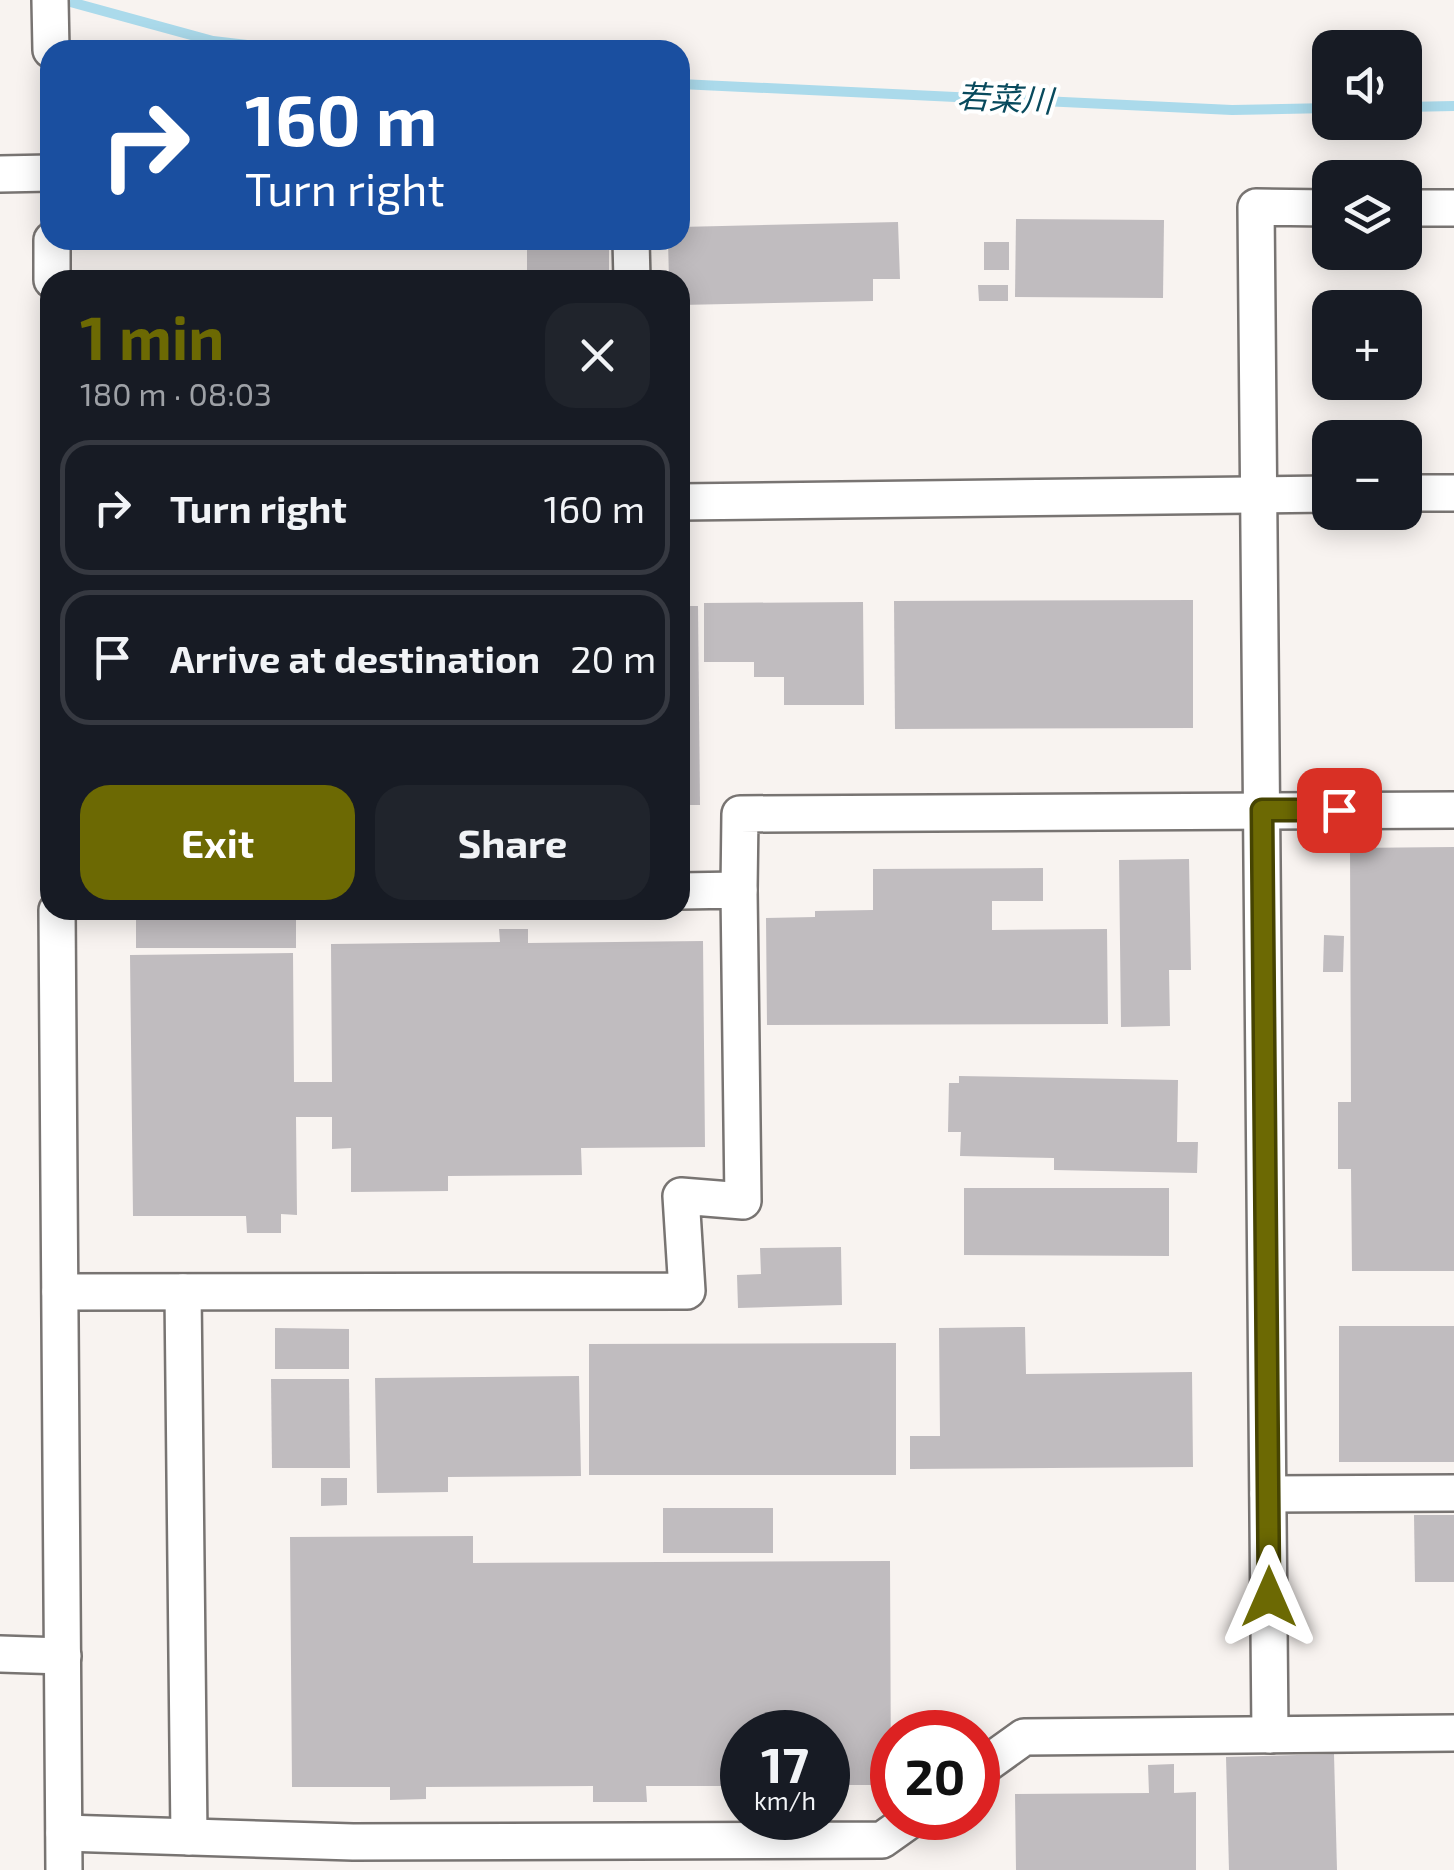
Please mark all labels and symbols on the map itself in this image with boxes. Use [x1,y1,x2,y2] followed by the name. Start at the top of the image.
[956,76,1057,119] water label: 若菜川
[1297,768,1382,853] pin
[1217,1545,1321,1649] position arrow
[870,1710,1000,1840] speed limit sign: 20

